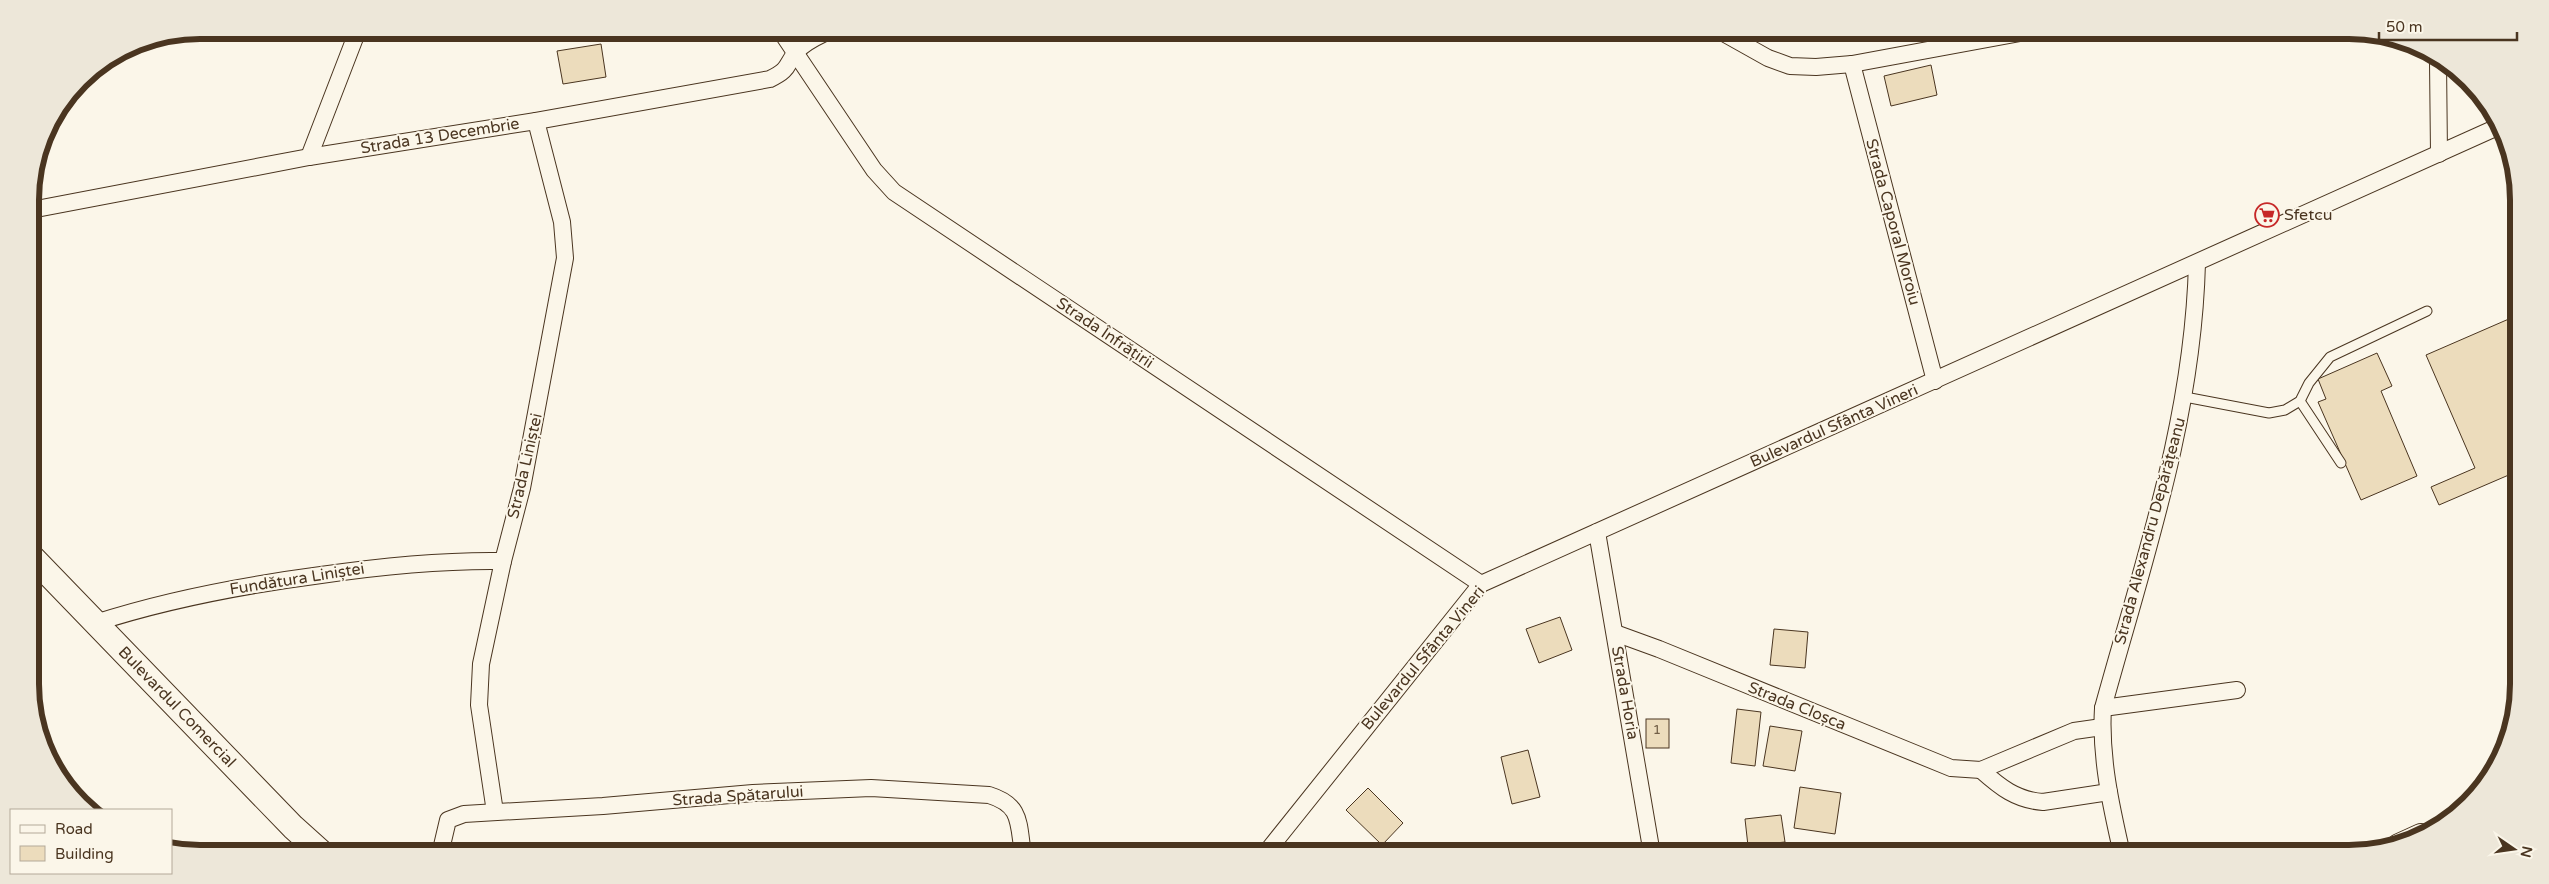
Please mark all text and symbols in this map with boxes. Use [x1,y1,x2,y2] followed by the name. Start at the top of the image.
[2379,10,2516,42] scale bar
[2386,18,2423,36] text: 50 m
[359,114,521,158] street label: Strada 13 Decembrie
[1861,137,1925,307] street label: Strada Caporal Moroiu
[2254,202,2280,228] supermarket icon: Sfetcu
[2284,205,2332,225] place label: Sfetcu
[1053,293,1157,373] street label: Strada Înfrățirii
[1747,380,1921,472] street label: Bulevardul Sfânta Vineri
[503,411,547,521] street label: Strada Liniștei
[2110,415,2190,647] street label: Strada Alexandru Depărățeanu
[228,558,366,600] street label: Fundătura Liniștei
[1357,582,1489,734] street label: Bulevardul Sfânta Vineri
[114,642,240,772] street label: Bulevardul Comercial
[1607,645,1643,741] street label: Strada Horia
[1745,677,1849,735] street label: Strada Cloșca
[1653,721,1661,738] house number: 1
[672,781,804,811] street label: Strada Spătarului
[10,809,172,874] legend
[55,820,93,838] text: Road
[2489,824,2539,874] north arrow
[2517,844,2536,859] text: N
[55,845,114,863] text: Building

